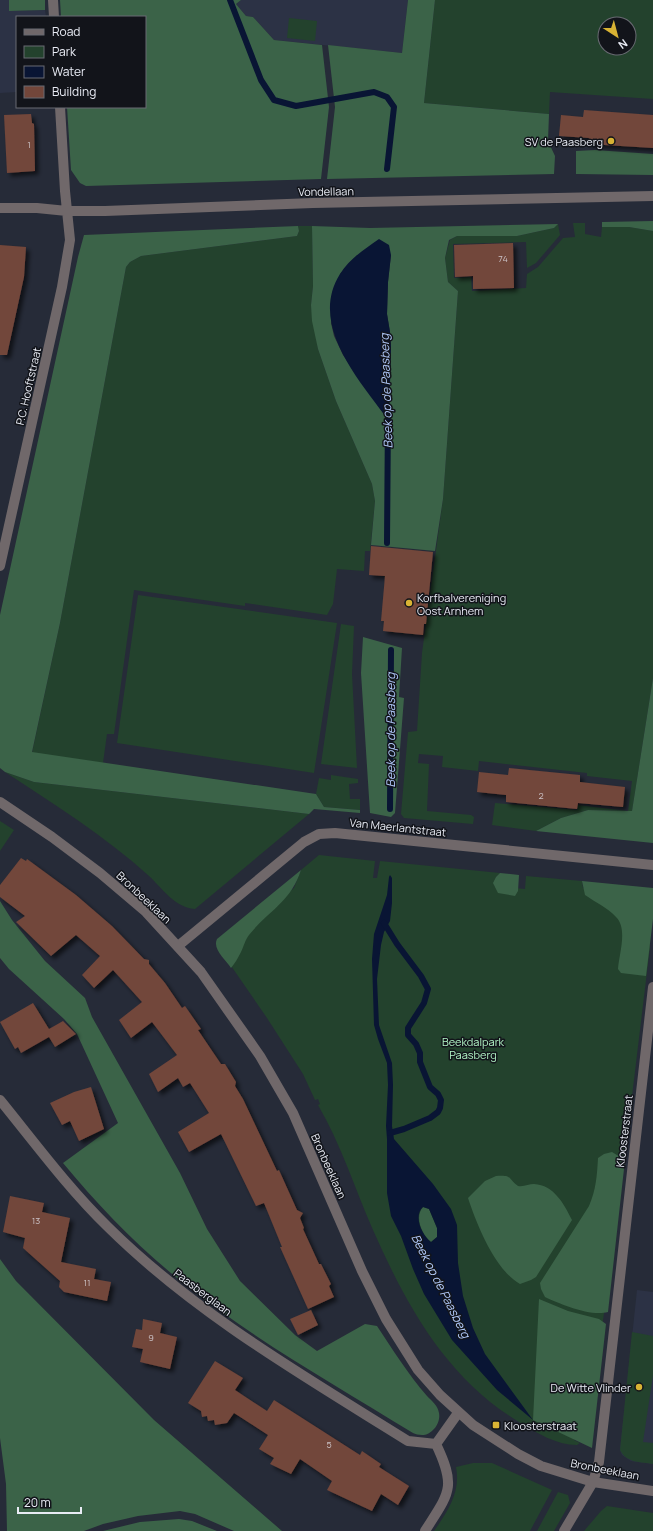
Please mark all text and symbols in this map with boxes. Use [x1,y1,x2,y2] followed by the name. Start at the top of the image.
[16,16,146,108] legend
[597,16,637,56] north arrow
[52,23,80,40] text: Road
[615,36,631,53] text: N
[52,43,77,60] text: Park
[52,63,86,80] text: Water
[52,83,96,100] text: Building
[525,134,603,149] place label: SV de Paasberg
[606,136,616,146] marker: SV de Paasberg
[27,138,31,151] house number: 1
[298,183,354,199] street label: Vondellaan
[498,252,508,265] house number: 74
[375,332,396,449] water label: Beek op de Paasberg
[12,346,44,426] street label: P.C. Hooftstraat
[417,590,506,618] place label: Korfbalvereniging Oost Arnhem
[404,598,414,608] marker: Korfbalvereniging Oost Arnhem
[382,672,399,787] water label: Beek op de Paasberg
[538,789,544,802] house number: 2
[349,814,447,840] street label: Van Maerlantstraat
[113,868,175,926] street label: Bronbeeklaan
[442,1034,505,1062] park label: Beekdalpark Paasberg
[612,1094,636,1168] street label: Kloosterstraat
[308,1131,350,1201] street label: Bronbeeklaan
[32,1214,40,1227] house number: 13
[407,1231,475,1342] water label: Beek op de Paasberg
[171,1265,235,1319] street label: Paasberglaan
[83,1276,91,1289] house number: 11
[148,1331,154,1344] house number: 9
[551,1380,631,1395] place label: De Witte Vlinder
[634,1382,644,1392] marker: De Witte Vlinder
[504,1418,577,1433] place label: Kloosterstraat
[491,1420,501,1430] marker: Kloosterstraat
[326,1438,332,1451] house number: 5
[569,1455,641,1483] street label: Bronbeeklaan
[18,1489,81,1515] scale bar
[24,1494,51,1511] text: 20 m

